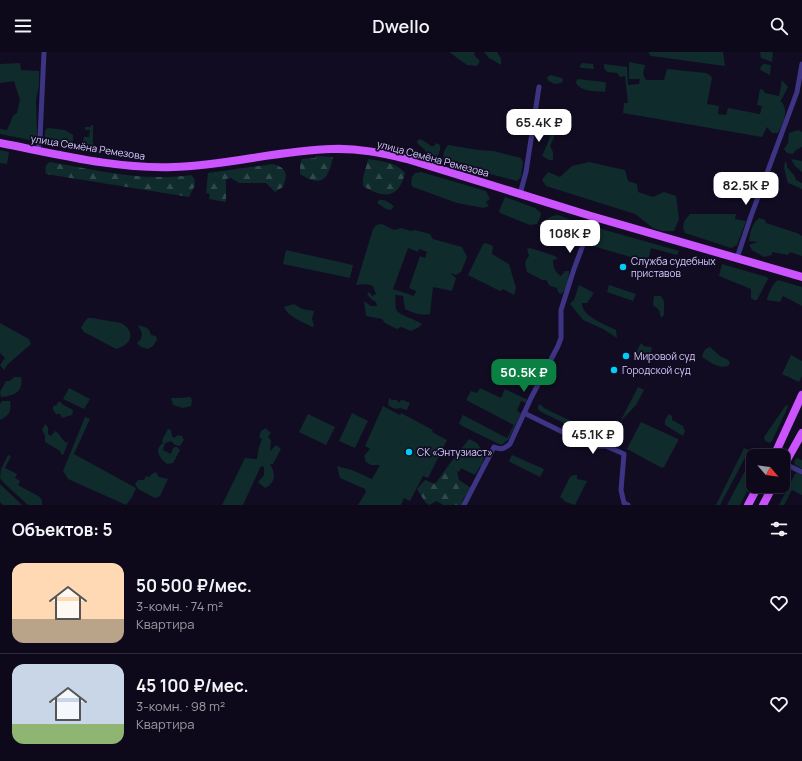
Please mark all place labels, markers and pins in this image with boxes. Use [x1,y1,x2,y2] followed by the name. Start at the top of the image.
[502,109,576,143] pin: 65.4K ₽
[709,172,783,206] pin: 82.5K ₽
[537,220,603,254] pin: 108K ₽
[631,254,716,280] place label: Служба судебных приставов
[618,262,628,272] marker: Служба судебных приставов
[634,349,695,363] place label: Мировой суд
[621,351,631,361] marker: Мировой суд
[487,359,561,393] pin: 50.5K ₽
[622,363,691,377] place label: Городской суд
[609,365,619,375] marker: Городской суд
[556,421,630,455] pin: 45.1K ₽
[417,445,493,459] place label: СК «Энтузиаст»
[404,447,414,457] marker: СК «Энтузиаст»

